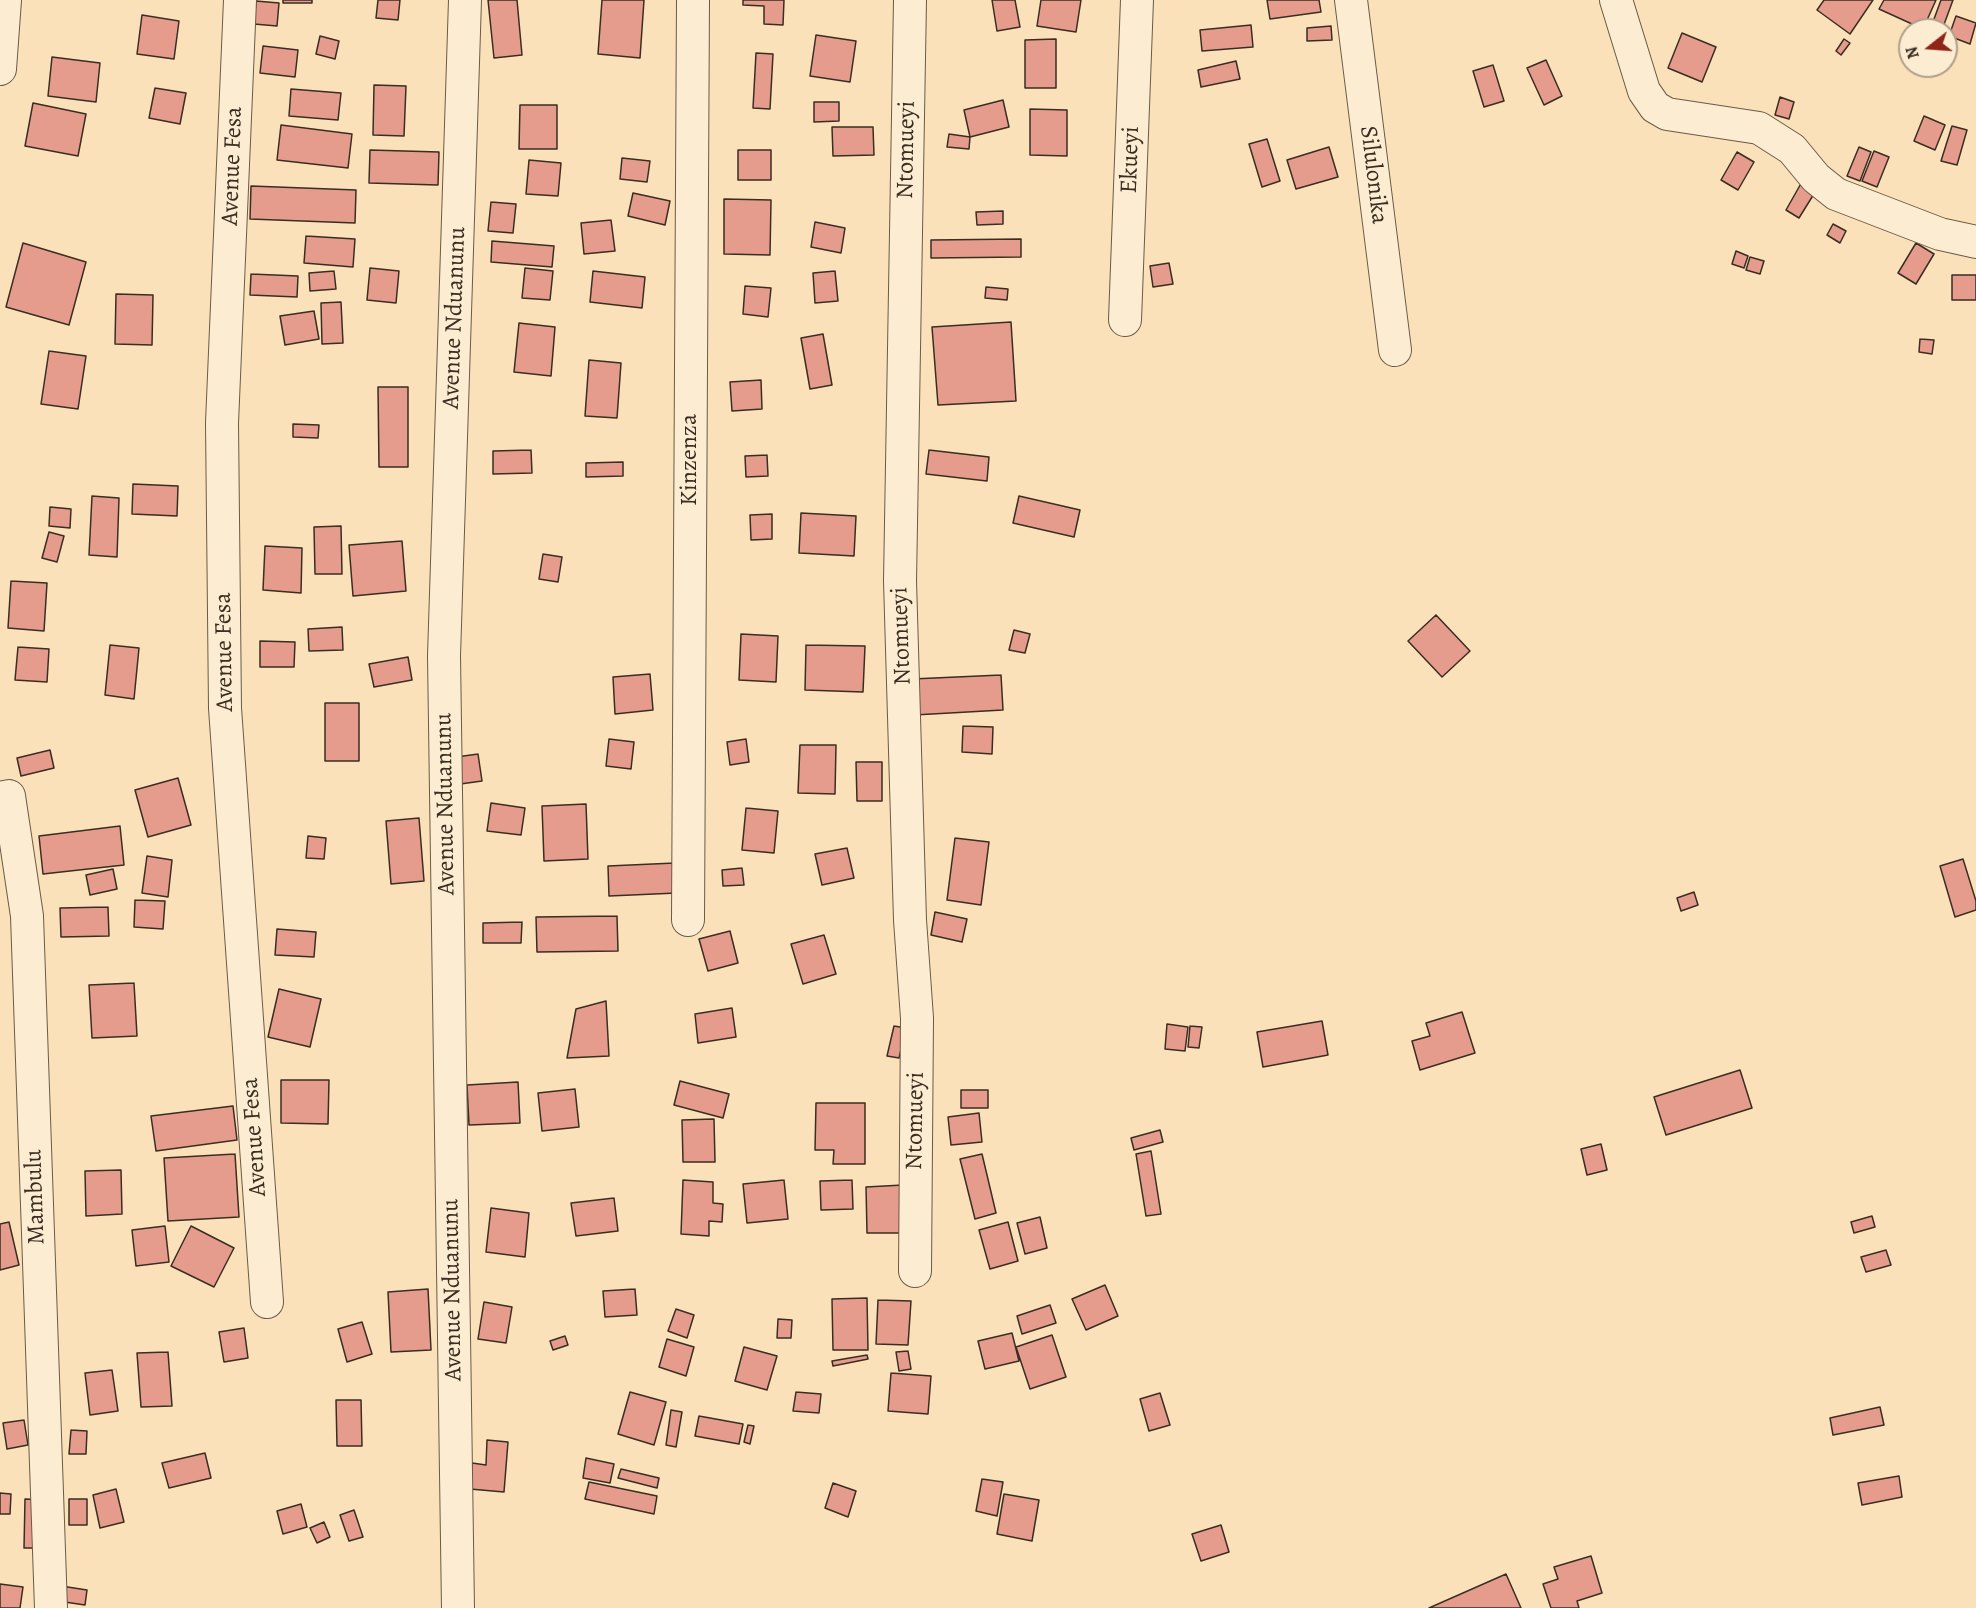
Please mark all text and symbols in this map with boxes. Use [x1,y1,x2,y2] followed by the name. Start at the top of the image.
[1898,18,1958,78] north arrow
[1900,44,1925,61] text: N
[892,101,922,199] street label: Ntomueyi
[217,106,249,226] street label: Avenue Fesa
[1353,124,1393,226] street label: Silulonika
[1115,126,1147,194] street label: Ekueyi
[437,226,473,410] street label: Avenue Nduanunu
[676,414,704,506] street label: Kinzenza
[886,586,918,686] street label: Ntomueyi
[210,592,240,712] street label: Avenue Fesa
[430,713,462,895] street label: Avenue Nduanunu
[901,1072,931,1170] street label: Ntomueyi
[236,1077,274,1197] street label: Avenue Fesa
[20,1149,52,1245] street label: Mambulu
[437,1199,469,1381] street label: Avenue Nduanunu

